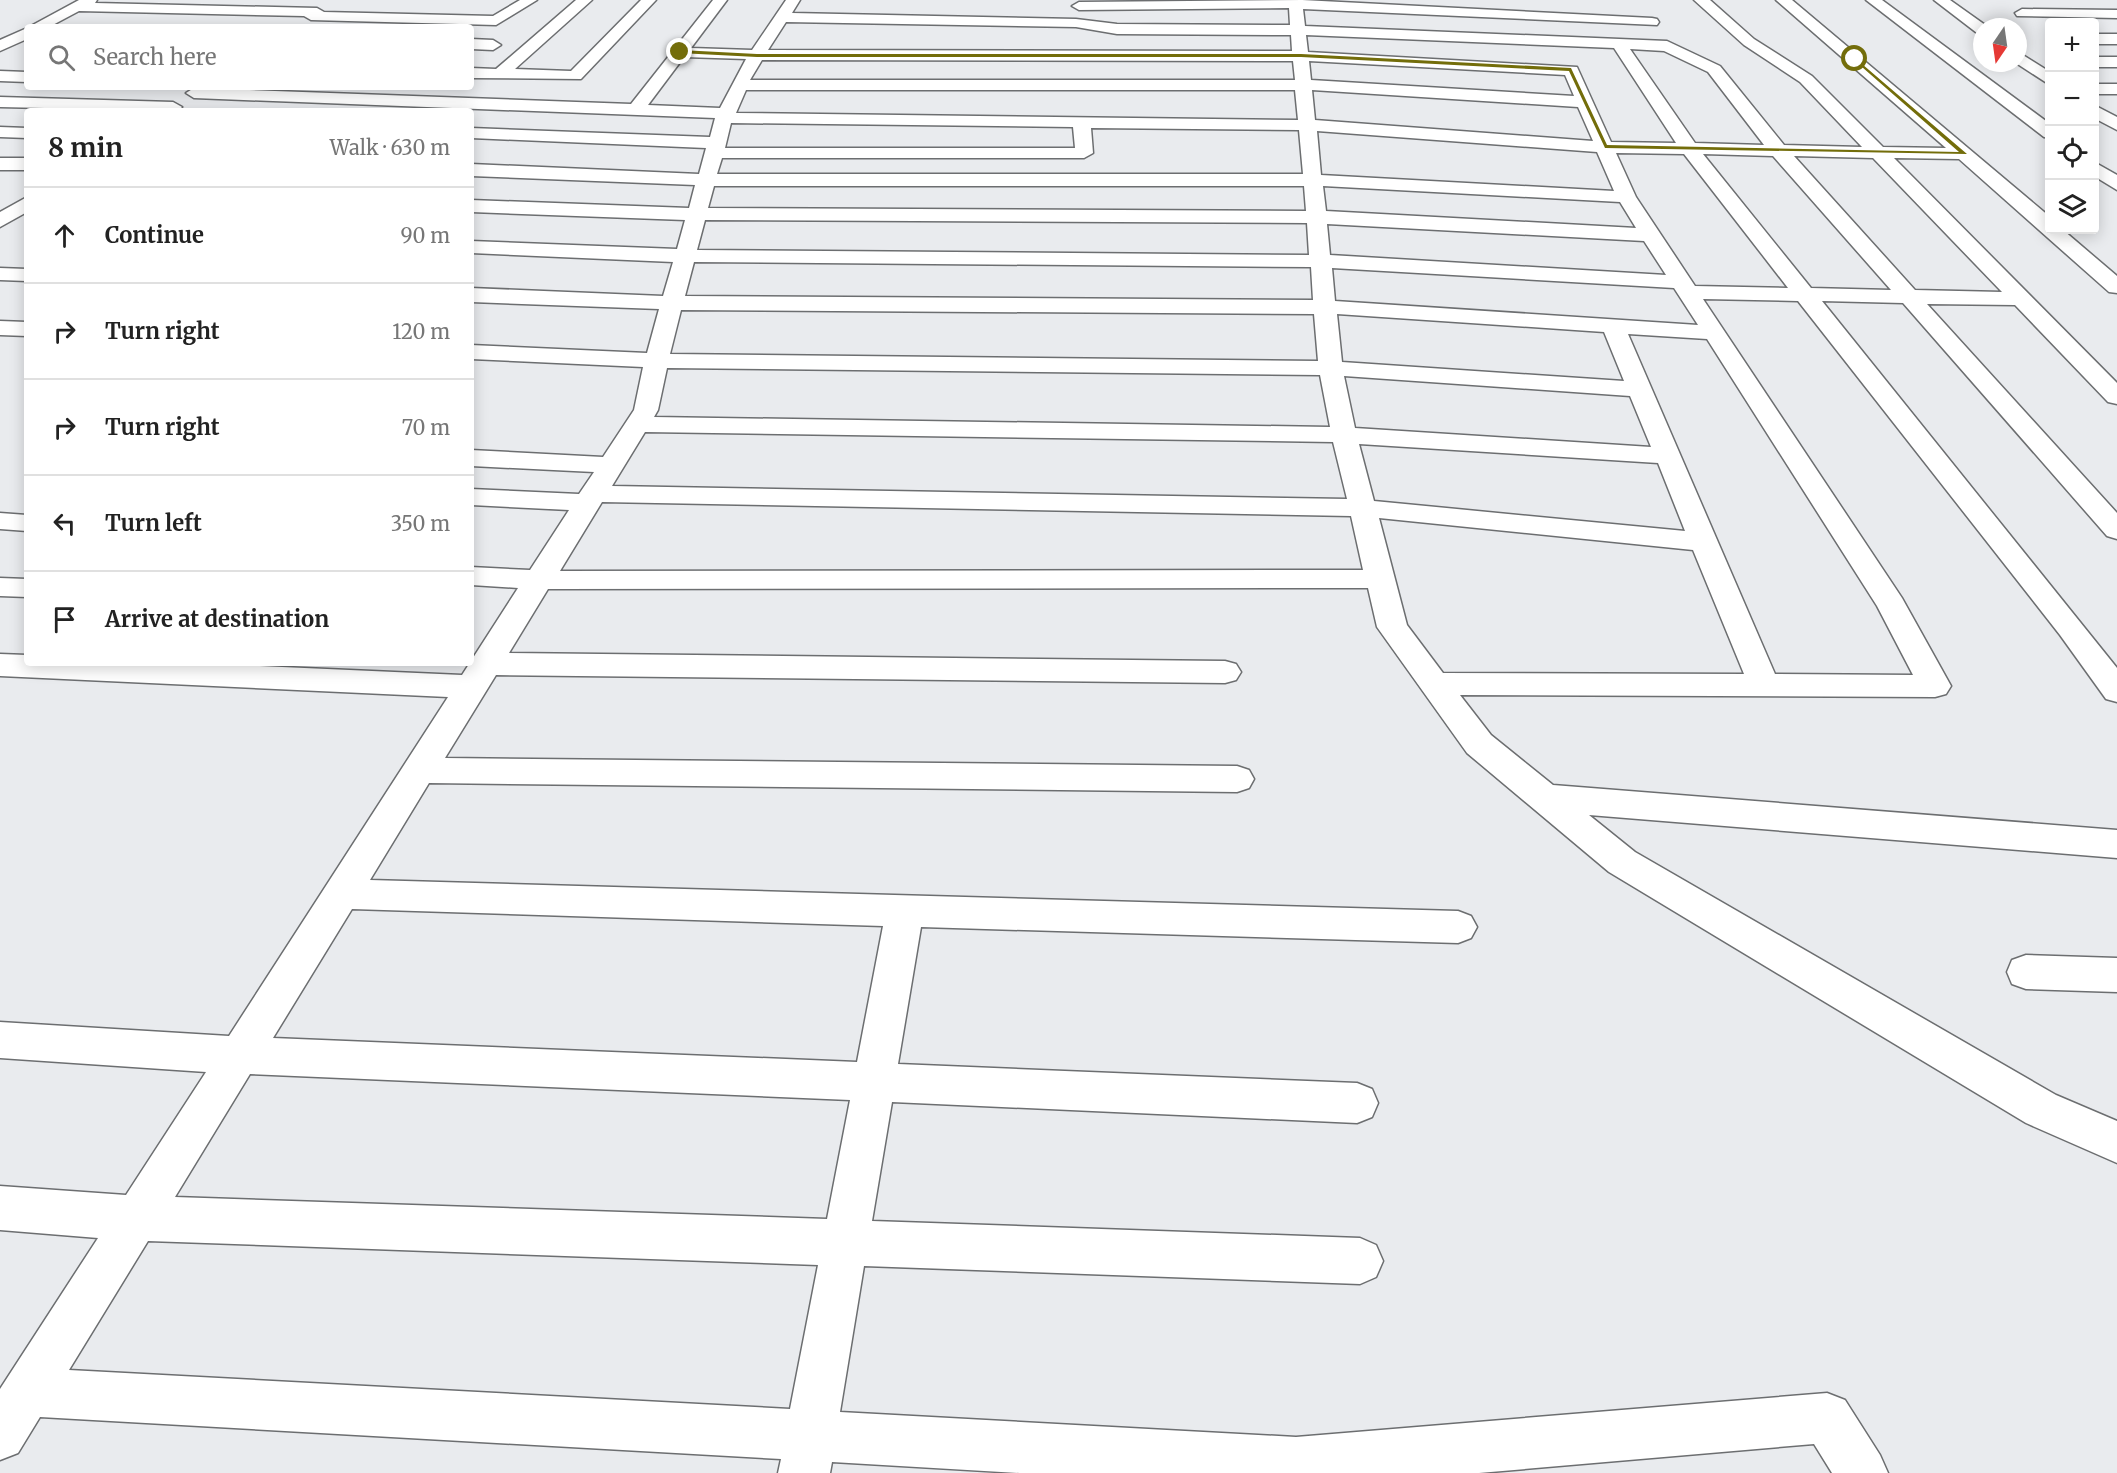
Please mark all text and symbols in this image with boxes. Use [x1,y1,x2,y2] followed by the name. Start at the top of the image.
[1973,18,2027,72] north arrow
[2045,18,2099,234] map controls
[2045,18,2099,72] button: +
[24,24,474,90] search box
[666,38,692,64] route end
[45,41,78,74] icon: search
[93,43,216,71] text: Search here
[1841,45,1867,71] route start
[2045,72,2099,126] button: −
[2045,126,2099,180] button: locate
[48,131,123,164] text: 8 min
[330,135,450,160] text: Walk · 630 m
[2045,180,2099,234] button: layers
[48,219,81,252] icon: ahead
[105,221,204,249] text: Continue
[400,223,450,248] text: 90 m
[48,315,81,348] icon: right
[105,317,219,345] text: Turn right
[392,319,450,344] text: 120 m
[48,411,81,444] icon: right
[105,413,219,441] text: Turn right
[402,415,450,440] text: 70 m
[48,507,81,540] icon: left
[105,509,202,537] text: Turn left
[391,511,450,536] text: 350 m
[48,603,81,636] icon: arrive
[105,605,329,633] text: Arrive at destination

